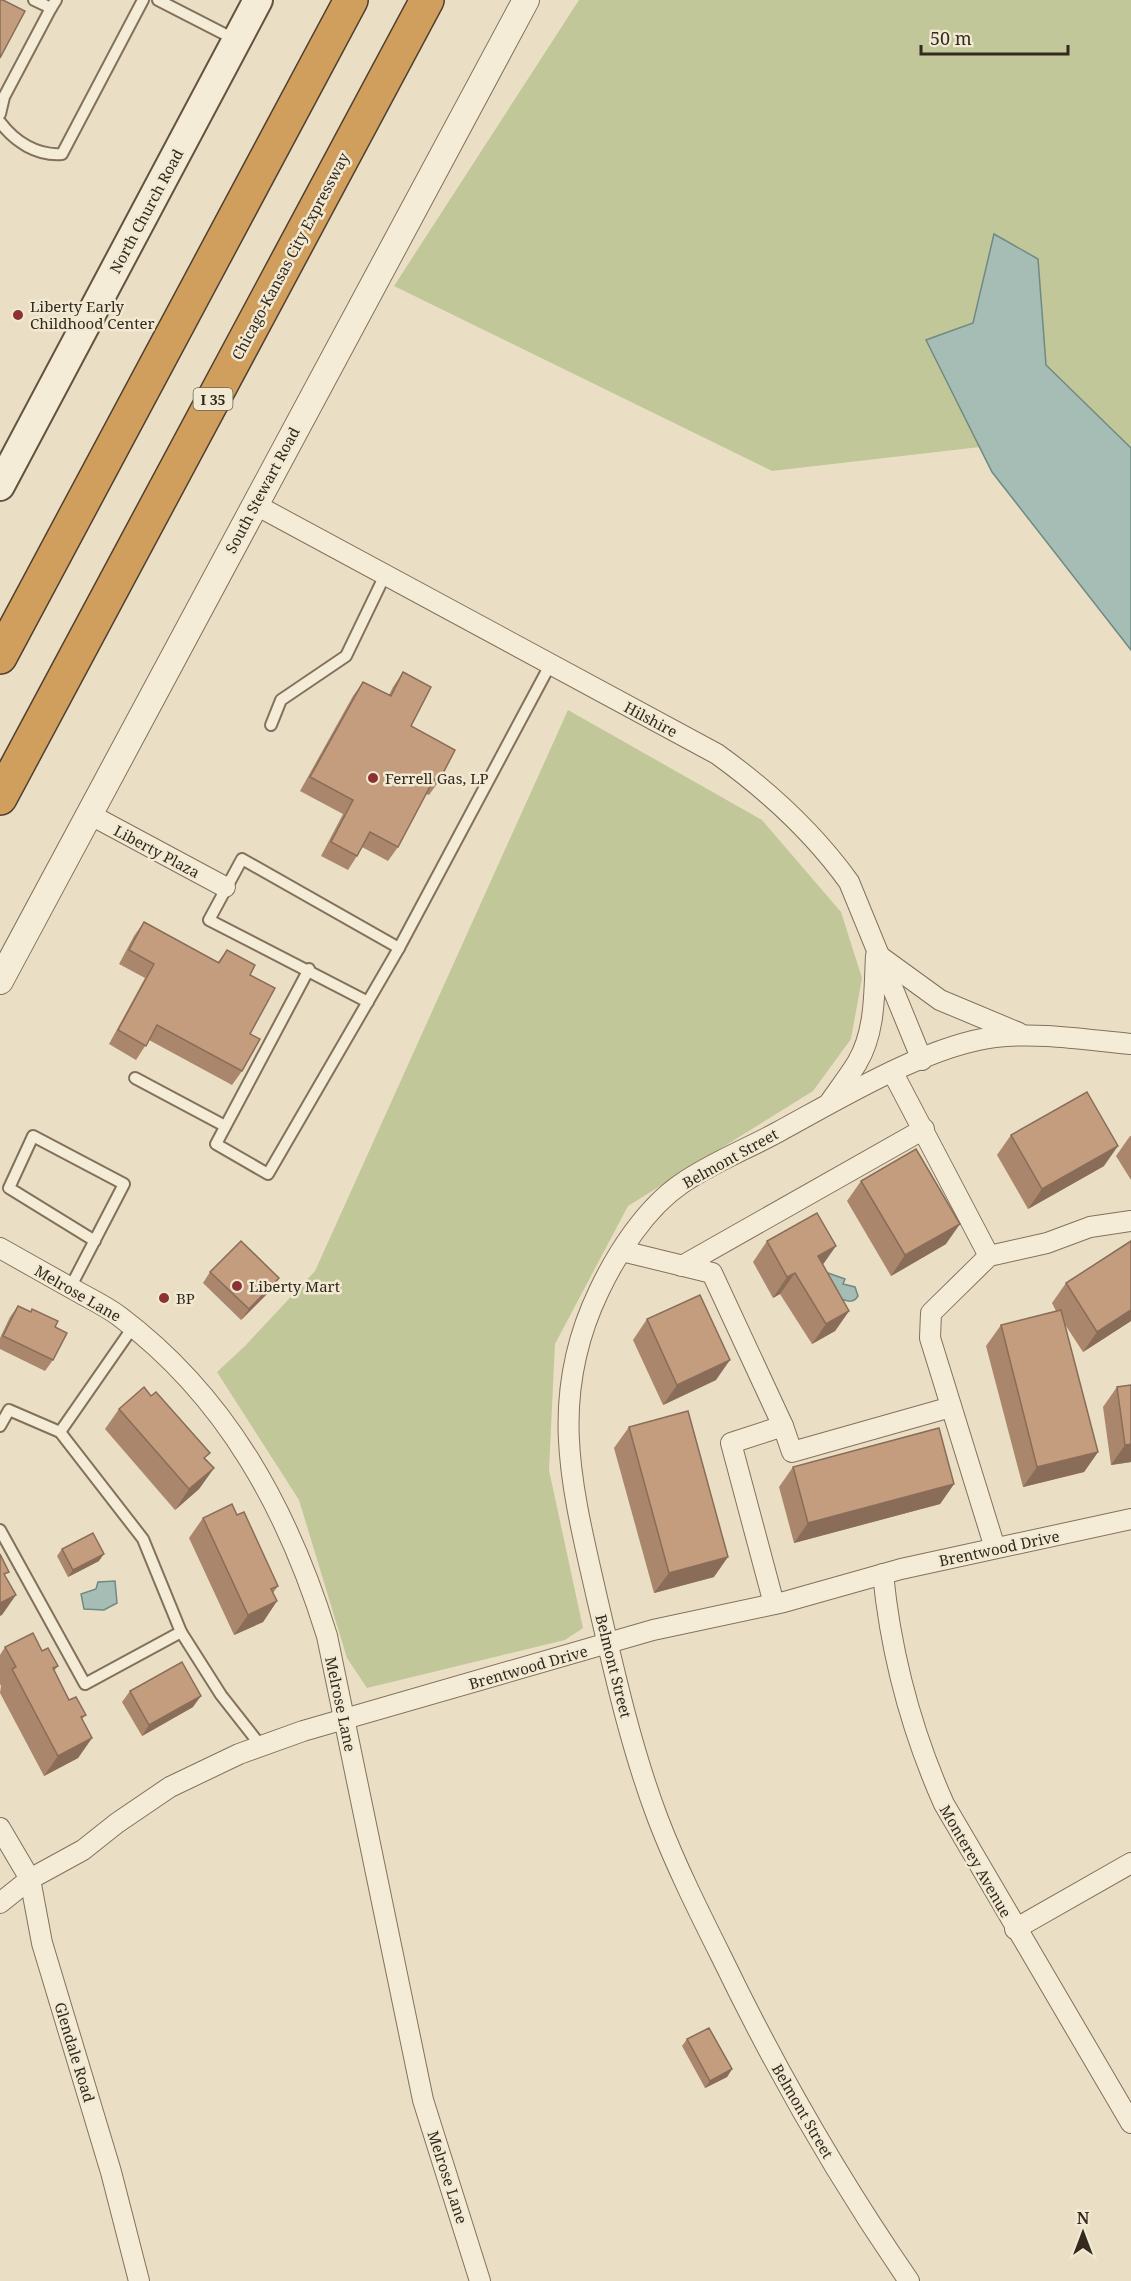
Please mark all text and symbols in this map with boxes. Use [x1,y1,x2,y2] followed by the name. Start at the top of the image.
[921,18,1068,56] scale bar
[930,26,972,50] text: 50 m
[105,145,187,277] street label: North Church Road
[227,148,354,363] street label: Chicago-Kansas City Expressway
[30,296,155,333] place label: Liberty Early Childhood Center
[11,308,25,322] marker: Liberty Early Childhood Center
[194,388,232,410] road number: I 35
[220,423,304,557] street label: South Stewart Road
[621,697,681,741] street label: Hilshire
[385,768,489,788] place label: Ferrell Gas, LP
[366,771,380,785] marker: Ferrell Gas, LP
[111,820,203,882] street label: Liberty Plaza
[679,1124,781,1192] street label: Belmont Street
[31,1260,125,1326] street label: Melrose Lane
[249,1276,340,1296] place label: Liberty Mart
[230,1279,244,1293] marker: Liberty Mart
[176,1288,195,1308] place label: BP
[157,1291,171,1305] marker: BP
[937,1525,1061,1571] street label: Brentwood Drive
[591,1612,637,1720] street label: Belmont Street
[466,1640,590,1694] street label: Brentwood Drive
[321,1655,361,1753] street label: Melrose Lane
[936,1801,1016,1921] street label: Monterey Avenue
[50,2000,100,2104] street label: Glendale Road
[768,2060,838,2162] street label: Belmont Street
[424,2128,472,2226] street label: Melrose Lane
[1053,2203,1113,2263] north arrow
[1077,2207,1090,2229] text: N

